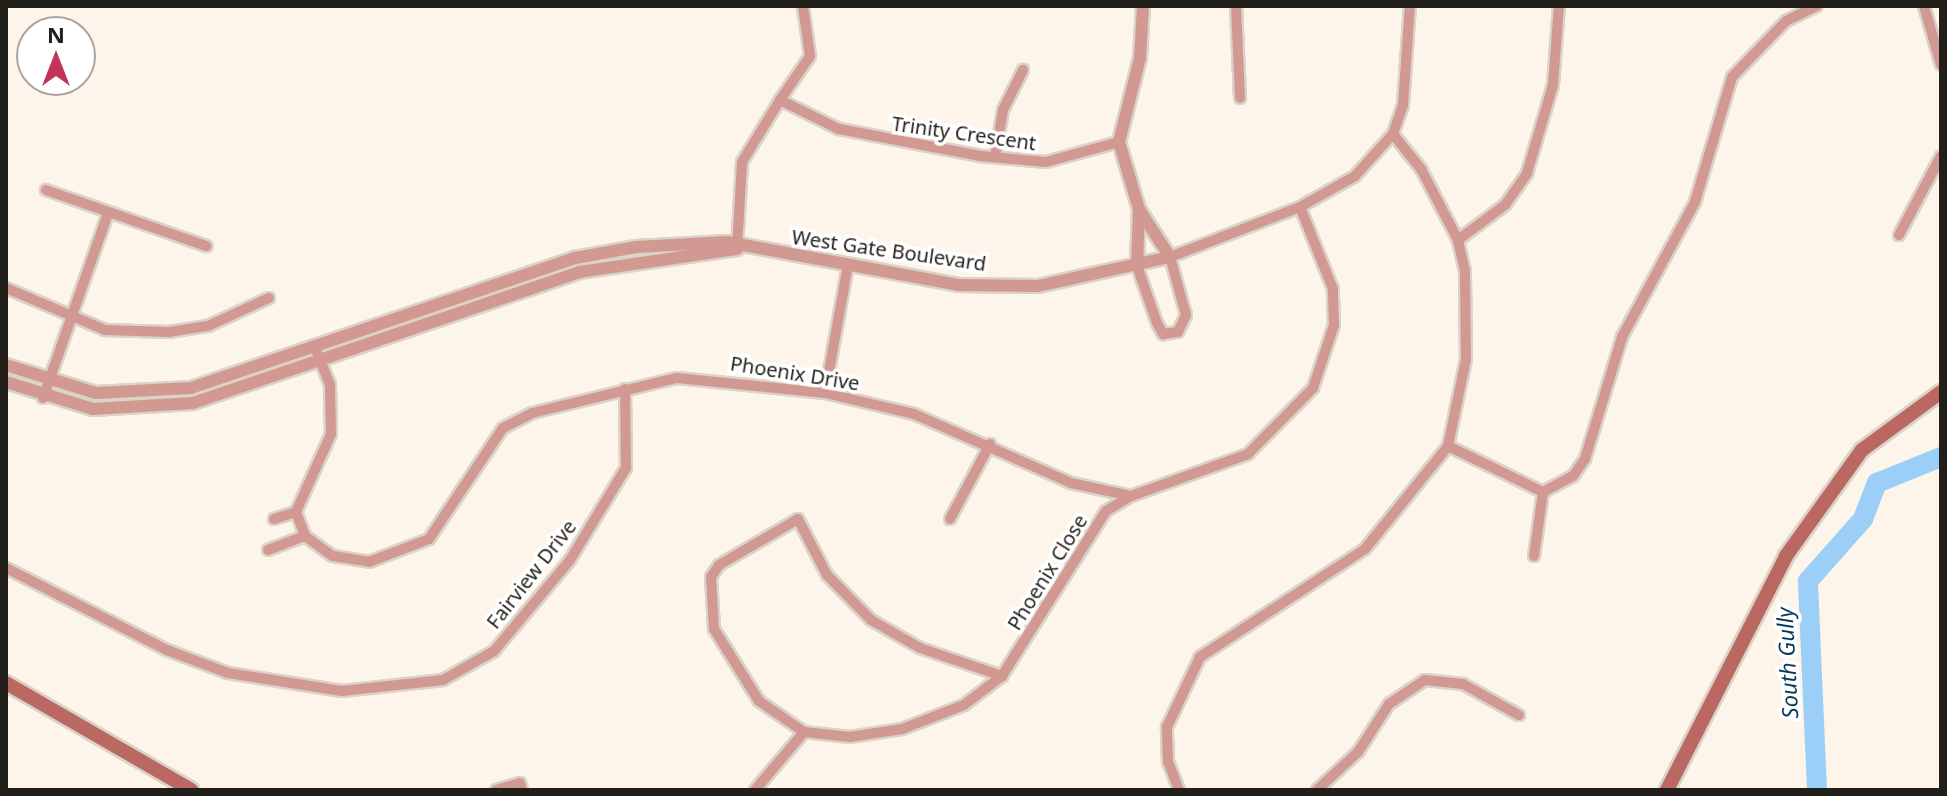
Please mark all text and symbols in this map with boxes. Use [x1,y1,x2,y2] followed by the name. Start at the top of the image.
[16,16,96,96] north arrow
[47,19,65,49] text: N
[890,111,1038,155] street label: Trinity Crescent
[790,224,988,276] street label: West Gate Boulevard
[729,351,861,395] street label: Phoenix Drive
[1002,510,1092,634] street label: Phoenix Close
[481,515,581,633] street label: Fairview Drive
[1771,607,1803,719] water label: South Gully

